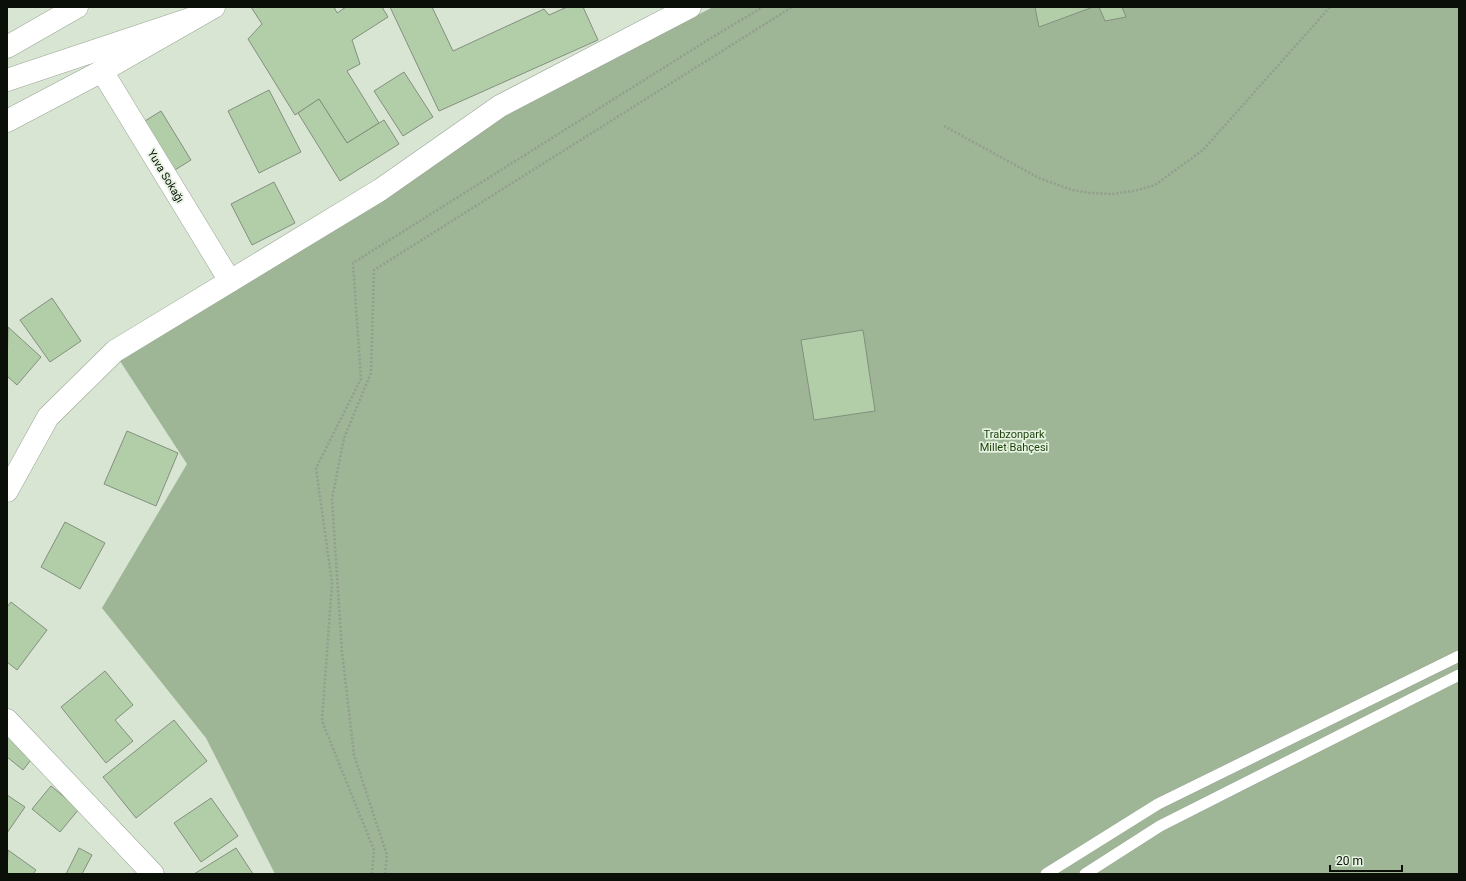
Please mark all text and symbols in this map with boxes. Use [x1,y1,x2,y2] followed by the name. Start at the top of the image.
[145,147,187,205] street label: Yuva Sokağı
[980,428,1048,454] park label: Trabzonpark Millet Bahçesi
[1330,847,1402,873] scale bar
[1336,854,1363,868] text: 20 m

